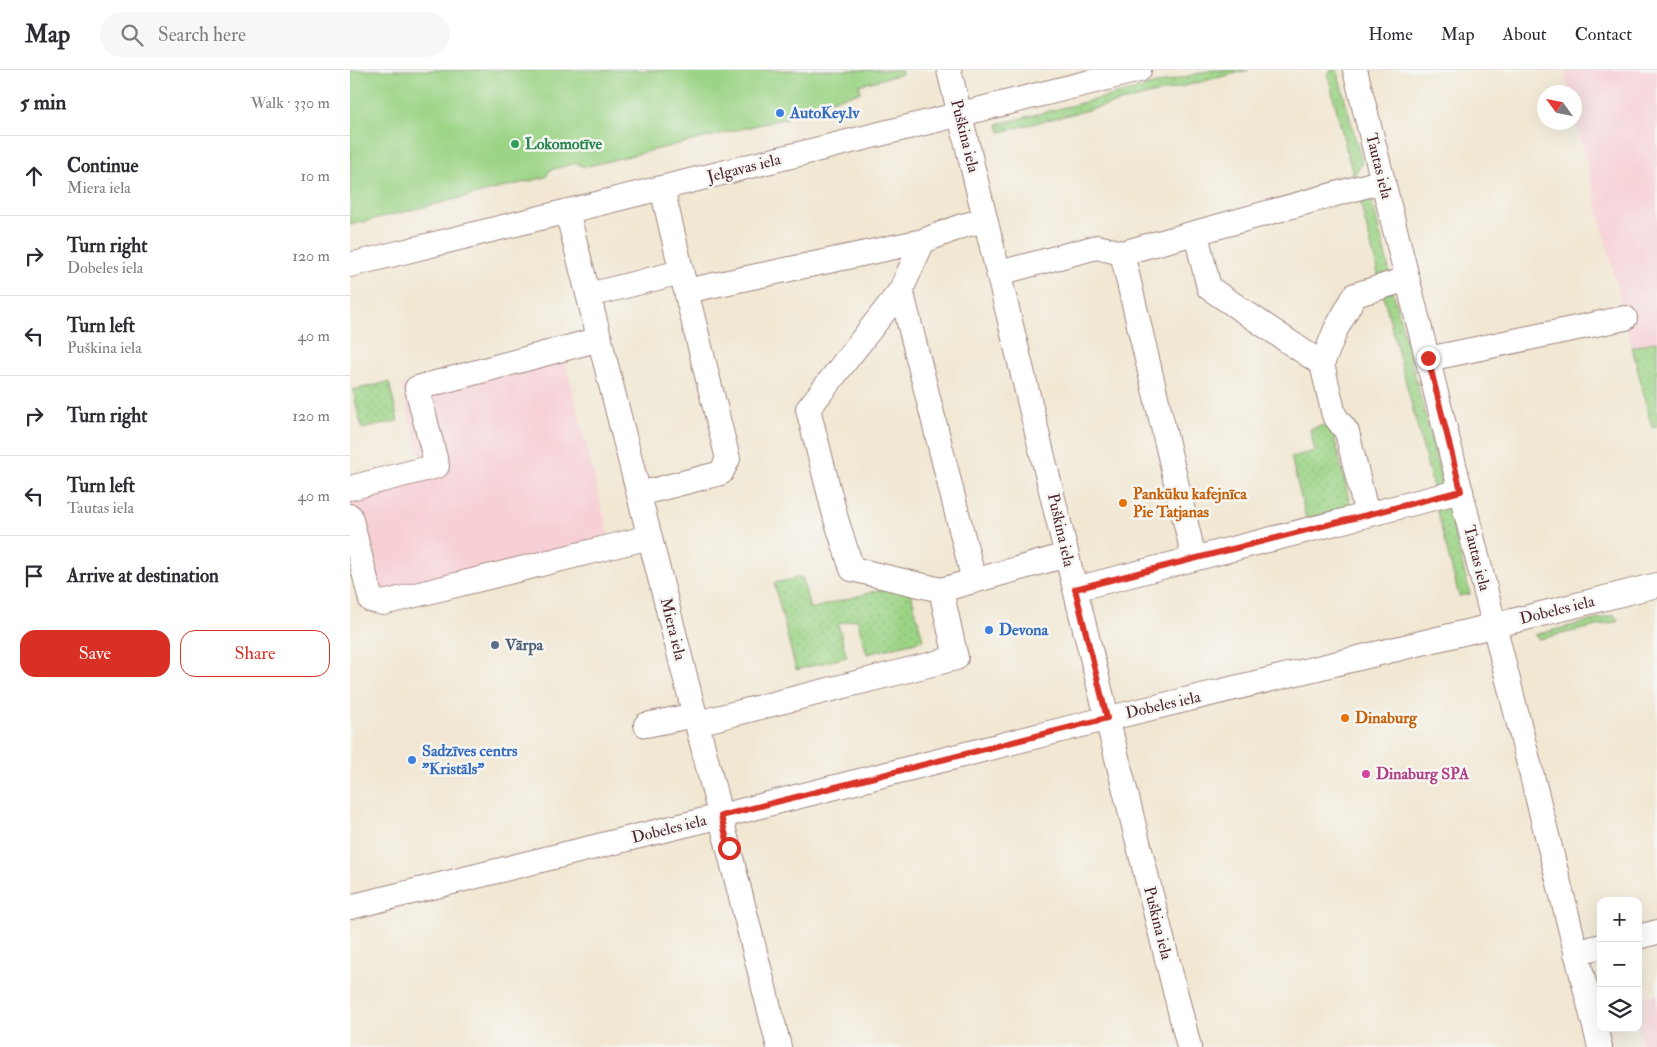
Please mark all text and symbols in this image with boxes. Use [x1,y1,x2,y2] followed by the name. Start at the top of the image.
[100,12,450,57] search box
[25,19,70,50] text: Map
[118,21,146,49] icon: search
[158,23,246,47] text: Search here
[1368,23,1413,46] text: Home
[1441,23,1475,46] text: Map
[1503,23,1547,46] text: About
[1575,23,1632,46] text: Contact
[1537,85,1582,130] north arrow
[20,89,66,116] text: 5 min
[251,93,330,113] text: Walk · 330 m
[946,97,984,175] street label: Puškina iela
[789,103,860,124] place label: AutoKey.lv
[774,107,786,119] marker: AutoKey.lv
[1361,131,1397,201] street label: Tautas iela
[525,134,603,154] place label: Lokomotīve
[509,138,521,150] marker: Lokomotīve
[704,149,783,188] street label: Jelgavas iela
[67,154,138,178] text: Continue
[20,162,48,190] icon: ahead
[300,166,330,186] text: 10 m
[67,178,131,198] text: Miera iela
[67,234,147,258] text: Turn right
[20,242,48,270] icon: right
[292,246,330,266] text: 120 m
[67,258,143,278] text: Dobeles iela
[67,314,135,338] text: Turn left
[20,322,48,350] icon: left
[297,326,330,346] text: 40 m
[67,338,142,358] text: Puškina iela
[1417,347,1440,370] route end
[20,402,48,430] icon: right
[67,404,147,428] text: Turn right
[292,406,330,426] text: 120 m
[67,474,135,498] text: Turn left
[20,482,48,510] icon: left
[1133,484,1247,522] place label: Pankūku kafejnīca Pie Tatjanas
[297,486,330,506] text: 40 m
[1043,491,1079,569] street label: Puškina iela
[1117,497,1129,509] marker: Pankūku kafejnīca Pie Tatjanas
[67,498,134,518] text: Tautas iela
[1459,523,1495,593] street label: Tautas iela
[20,562,48,590] icon: arrive
[67,564,219,588] text: Arrive at destination
[1518,591,1597,629] street label: Dobeles iela
[656,596,691,663] street label: Miera iela
[999,620,1048,640] place label: Devona
[983,624,995,636] marker: Devona
[20,630,170,677] button: Save
[180,630,330,677] button: Share
[504,635,544,656] place label: Vārpa
[489,639,501,651] marker: Vārpa
[1124,687,1203,723] street label: Dobeles iela
[1355,708,1418,729] place label: Dinaburg
[1339,712,1351,724] marker: Dinaburg
[422,741,518,779] place label: Sadzīves centrs "Kristāls"
[406,754,418,766] marker: Sadzīves centrs "Kristāls"
[1376,764,1470,785] place label: Dinaburg SPA
[1360,768,1372,780] marker: Dinaburg SPA
[630,810,709,848] street label: Dobeles iela
[718,837,741,860] route start
[1139,884,1177,962] street label: Puškina iela
[1597,897,1642,1032] map controls
[1597,897,1642,942] button: +
[1597,942,1642,987] button: −
[1597,987,1642,1032] button: layers

